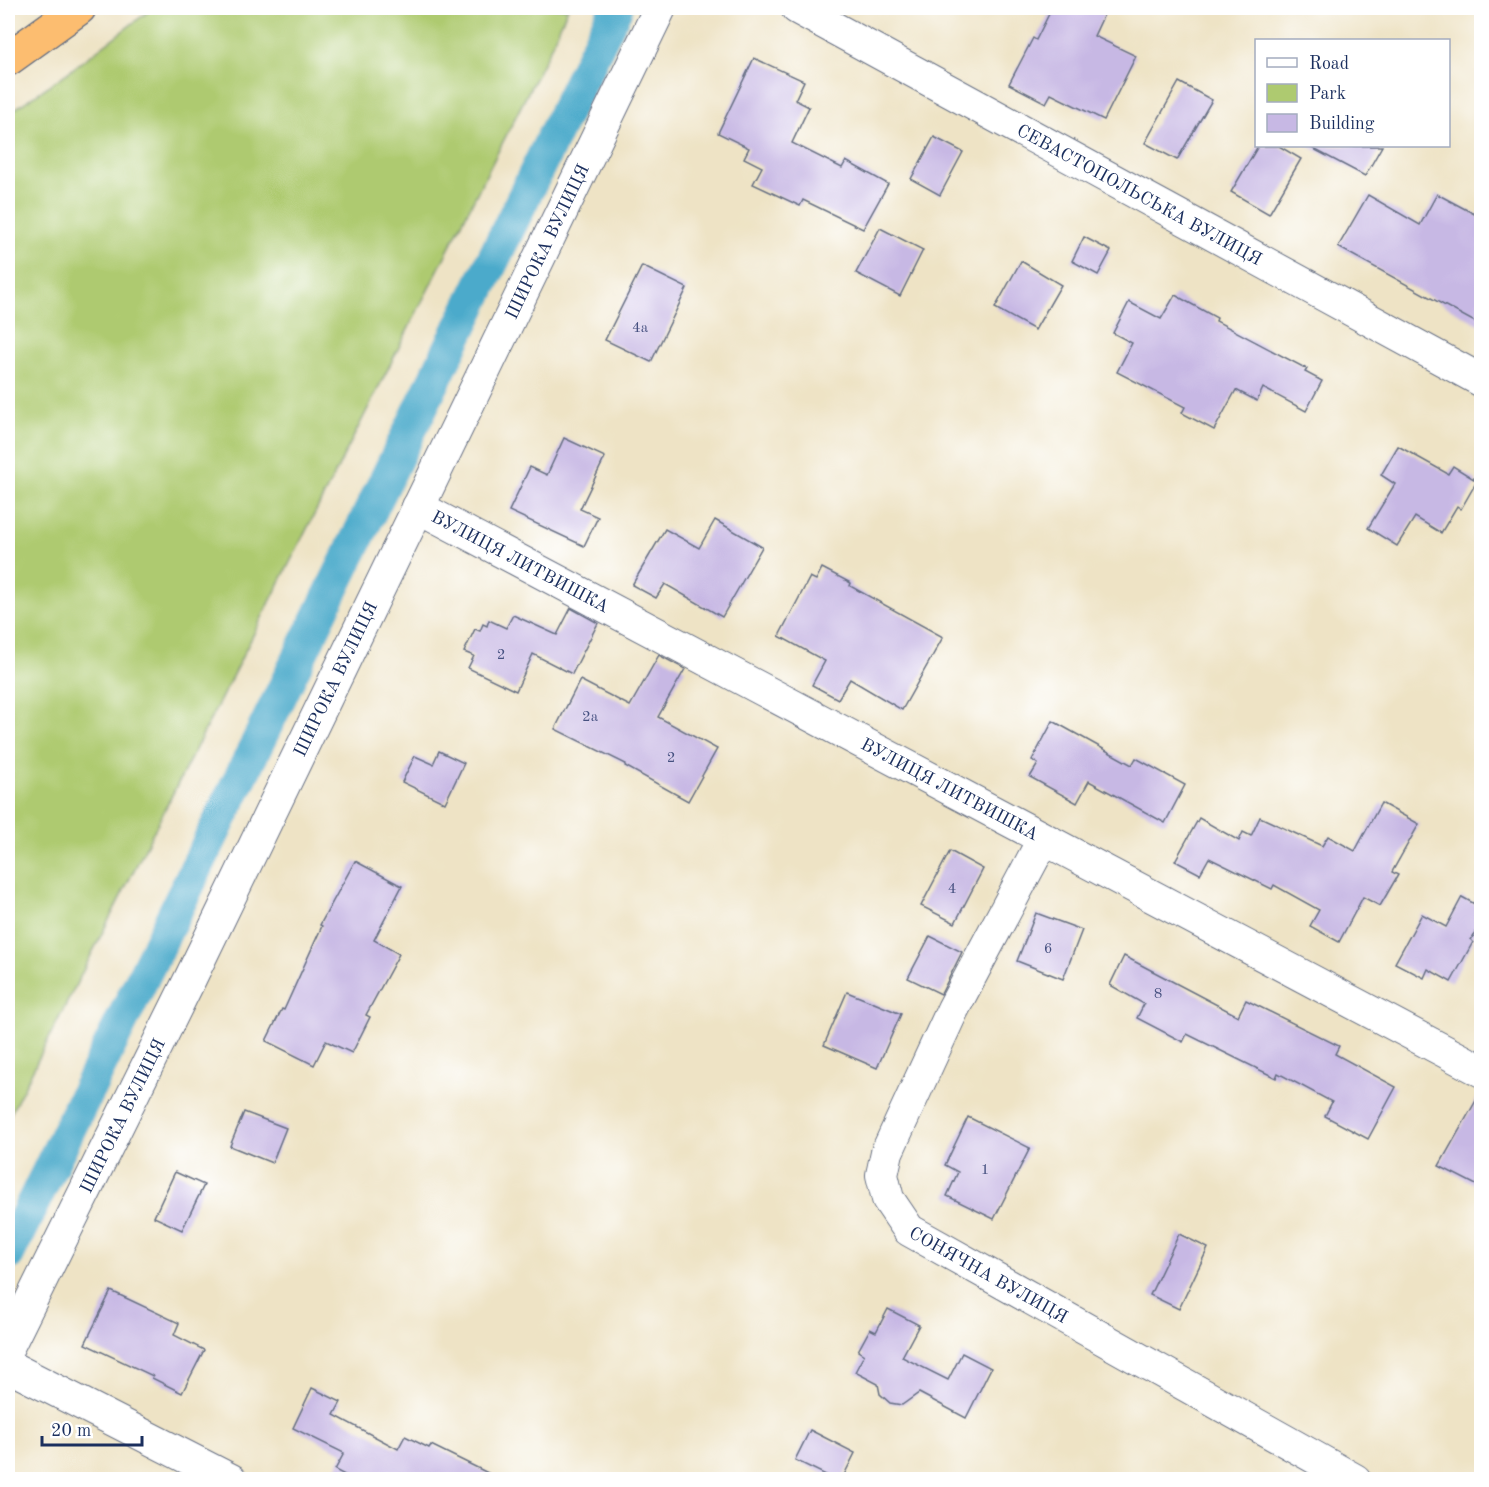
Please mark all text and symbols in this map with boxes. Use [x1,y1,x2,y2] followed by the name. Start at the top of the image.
[1255,39,1450,147] legend
[1309,55,1349,73] text: Road
[1309,85,1346,103] text: Park
[1309,115,1375,133] text: Building
[1014,122,1265,269] street label: СЕВАСТОПОЛЬСЬКА ВУЛИЦЯ
[503,161,593,322] street label: ШИРОКА ВУЛИЦЯ
[632,321,649,336] house number: 4а
[428,508,612,617] street label: ВУЛИЦЯ ЛИТВИШКА
[291,599,381,760] street label: ШИРОКА ВУЛИЦЯ
[497,648,505,663] house number: 2
[582,710,599,725] house number: 2а
[858,735,1041,844] street label: ВУЛИЦЯ ЛИТВИШКА
[667,751,675,766] house number: 2
[948,882,956,897] house number: 4
[1044,942,1052,957] house number: 6
[1154,987,1162,1002] house number: 8
[78,1036,169,1196] street label: ШИРОКА ВУЛИЦЯ
[981,1163,989,1178] house number: 1
[906,1224,1070,1327] street label: СОНЯЧНА ВУЛИЦЯ
[42,1409,142,1447] scale bar
[51,1422,91,1440] text: 20 m

